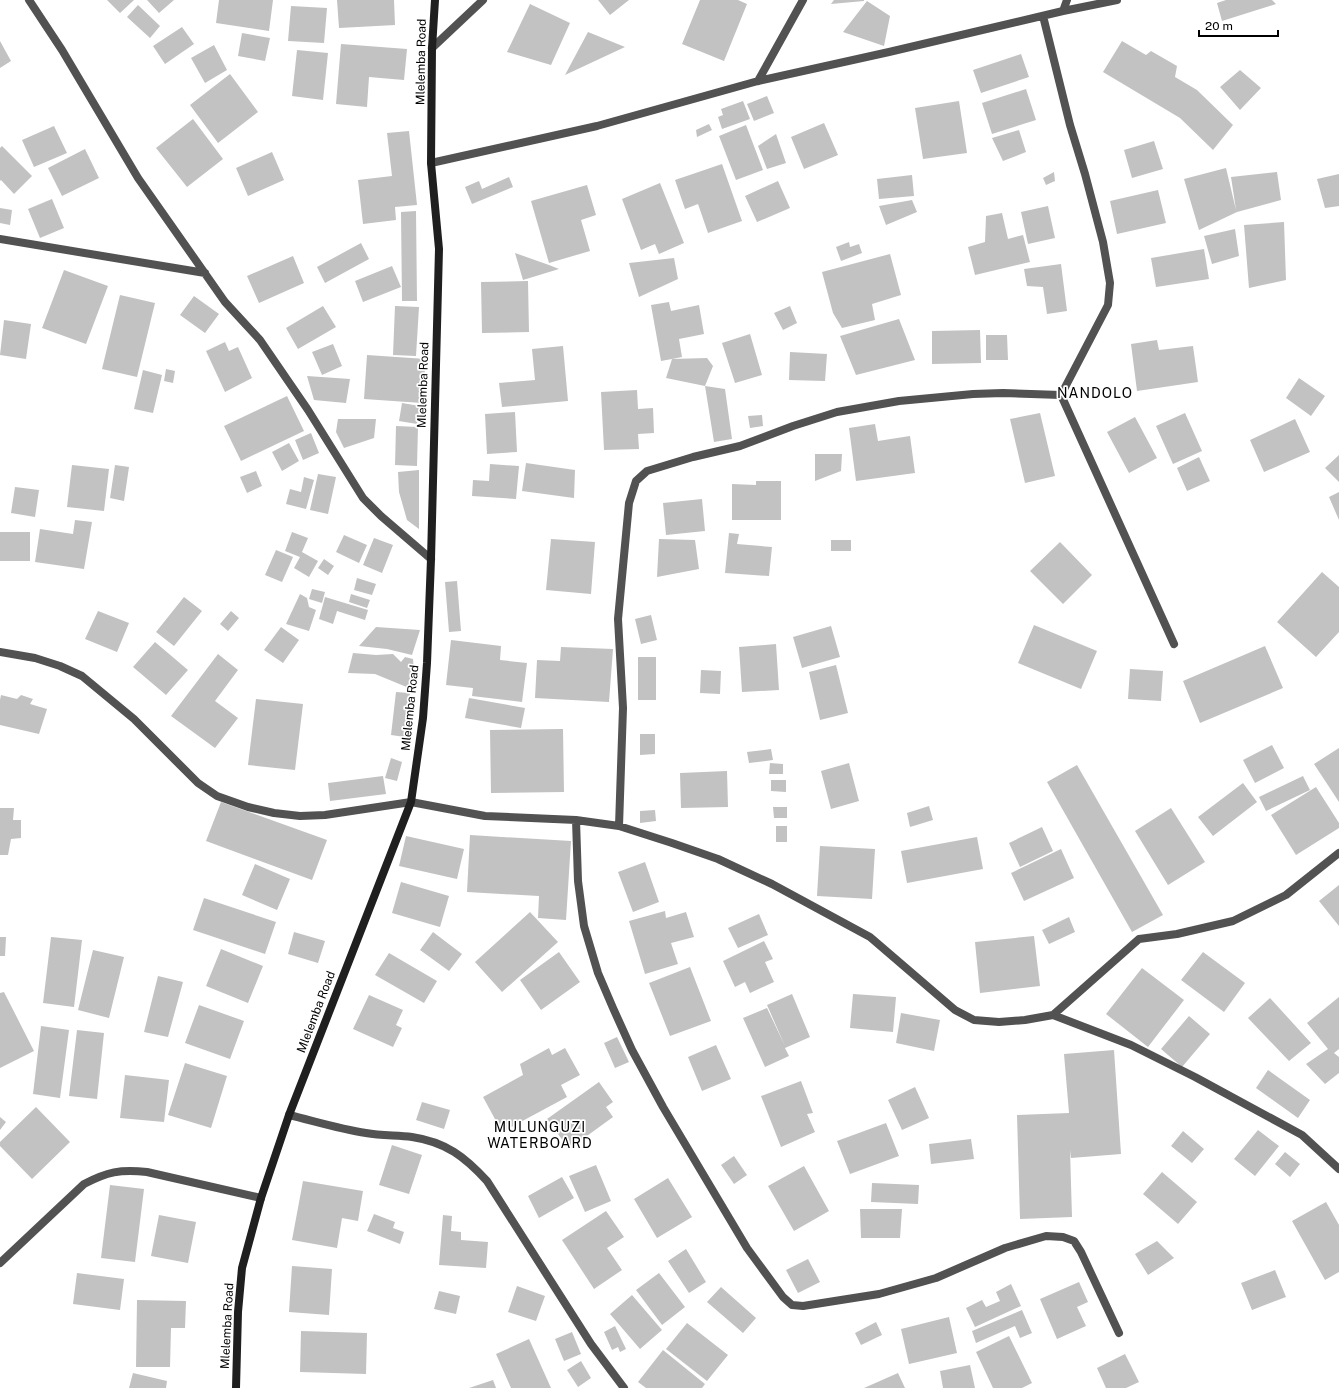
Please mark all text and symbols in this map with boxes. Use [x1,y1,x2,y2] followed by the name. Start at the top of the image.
[1199,12,1278,38] scale bar
[413,19,429,105] street label: Mlelemba Road
[1205,19,1233,33] text: 20 m
[414,342,432,428] street label: Mlelemba Road
[1057,385,1133,401] district label: NANDOLO
[399,664,421,752] street label: Mlelemba Road
[294,969,338,1055] street label: Mlelemba Road
[487,1119,593,1151] district label: MULUNGUZI WATERBOARD
[218,1283,236,1369] street label: Mlelemba Road

